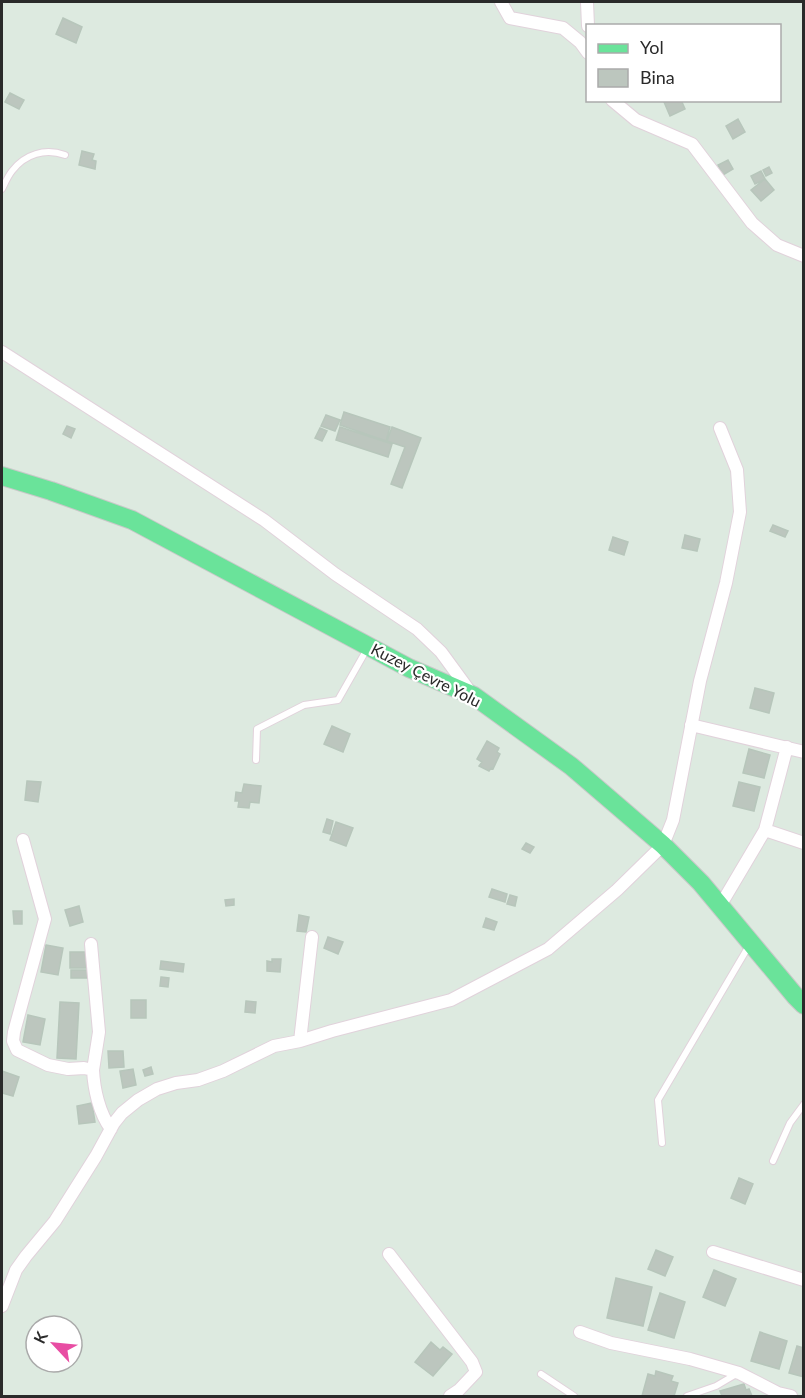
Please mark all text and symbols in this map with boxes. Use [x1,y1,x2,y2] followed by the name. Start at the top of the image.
[586,24,781,102] legend
[640,36,664,58] text: Yol
[640,66,675,88] text: Bina
[368,639,484,710] street label: Kuzey Çevre Yolu
[24,1314,84,1374] north arrow
[29,1327,51,1346] text: K

